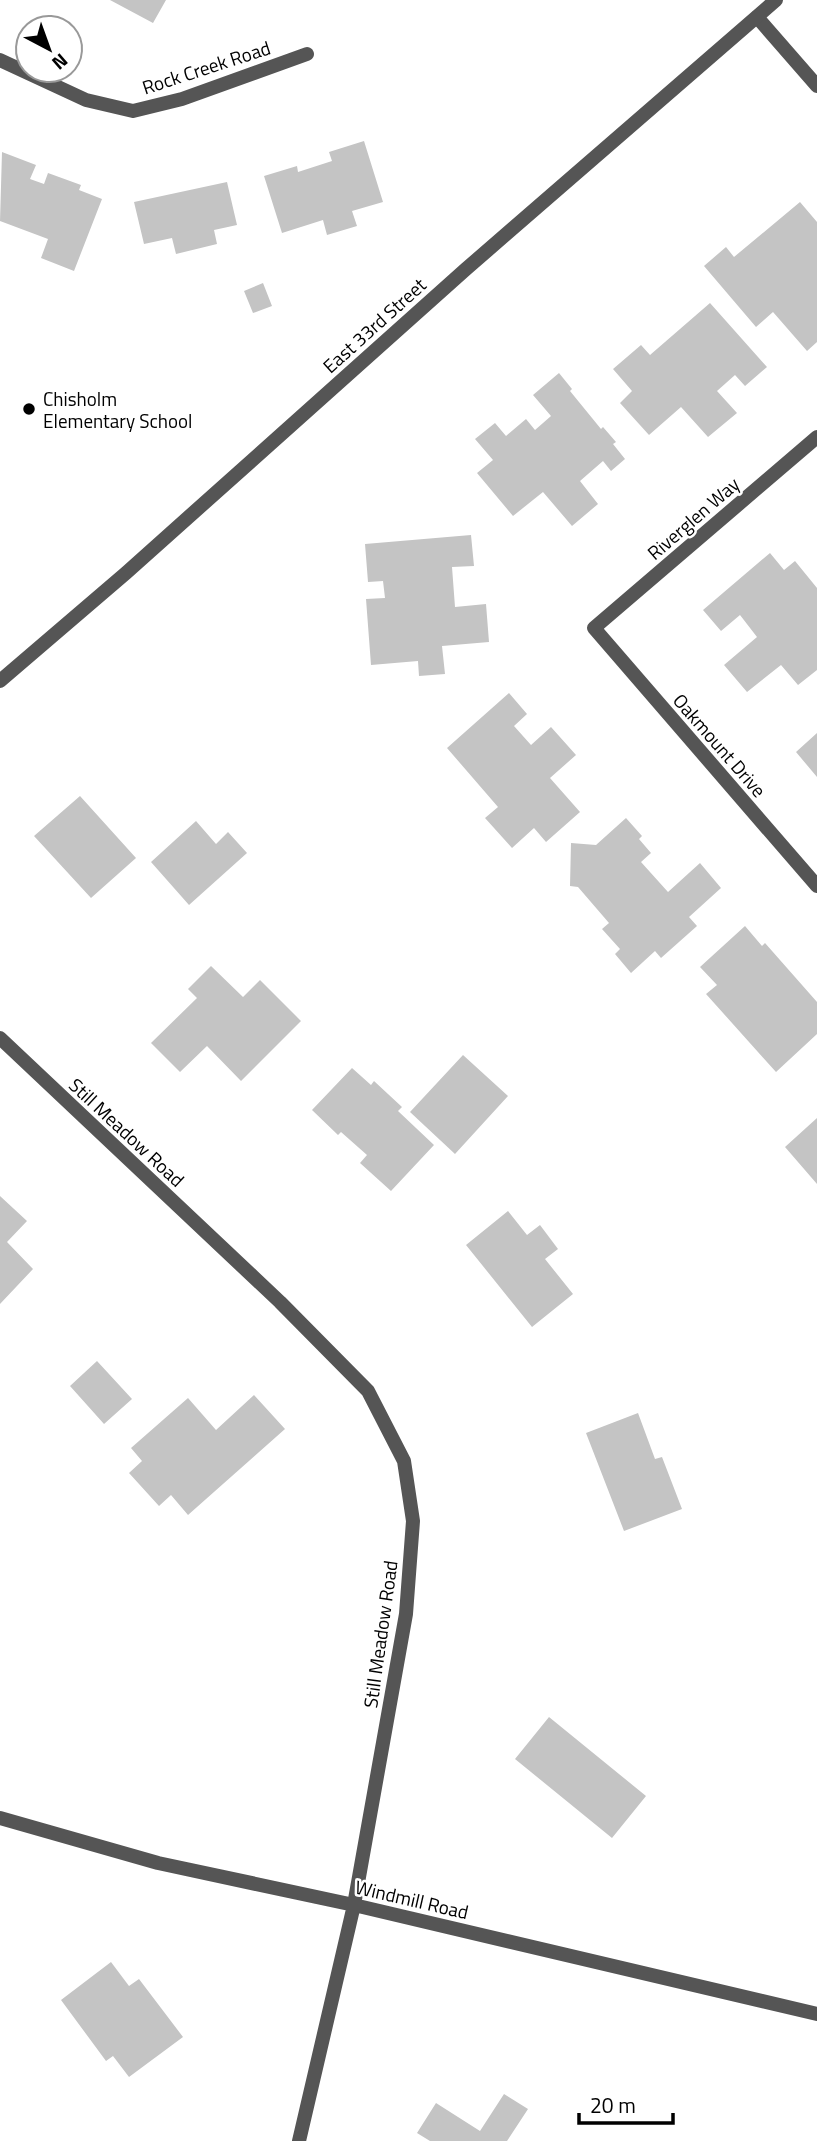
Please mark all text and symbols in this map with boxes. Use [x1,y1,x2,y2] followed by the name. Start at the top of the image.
[14,14,84,84] north arrow
[138,33,274,101] street label: Rock Creek Road
[46,47,75,77] text: N
[316,270,432,379] street label: East 33rd Street
[43,384,192,435] place label: Chisholm Elementary School
[21,401,37,417] marker: Chisholm Elementary School
[640,470,746,566] street label: Riverglen Way
[667,687,773,803] street label: Oakmount Drive
[63,1071,191,1193] street label: Still Meadow Road
[355,1558,405,1710] street label: Still Meadow Road
[353,1872,471,1926] street label: Windmill Road
[579,2082,674,2126] scale bar
[590,2089,636,2121] text: 20 m

